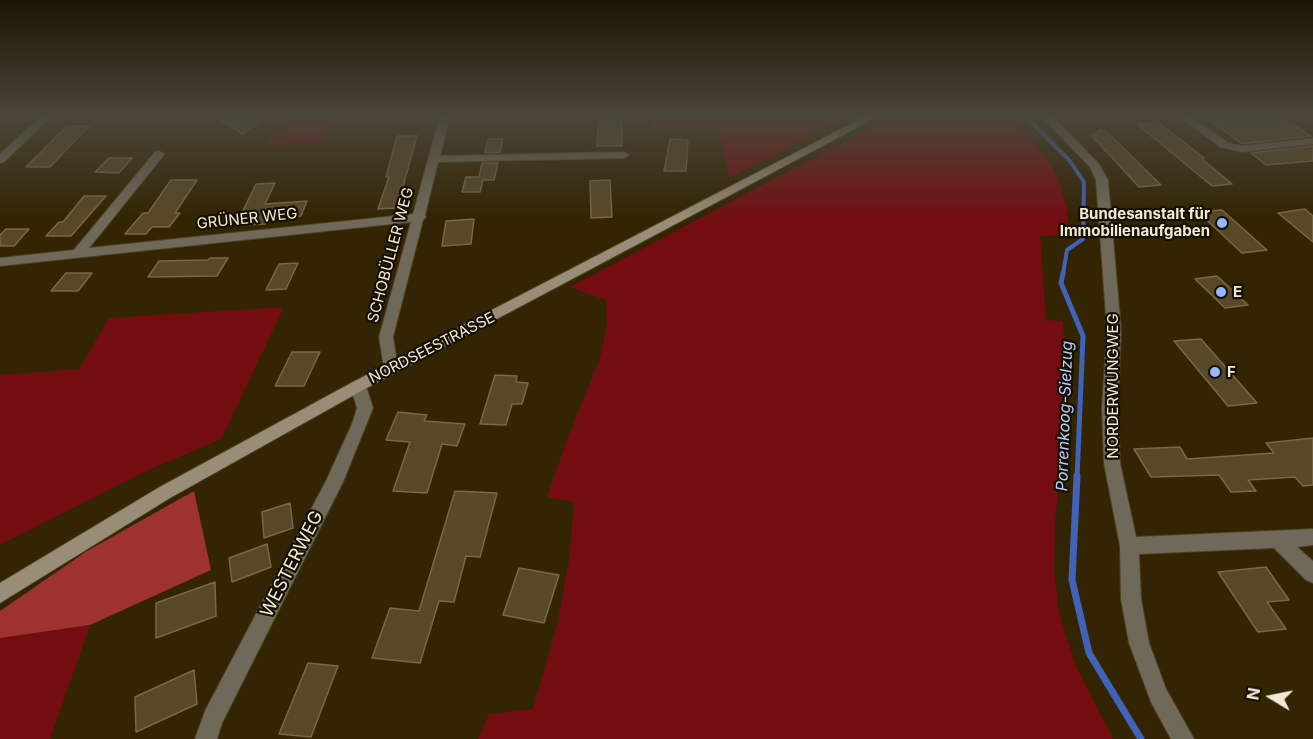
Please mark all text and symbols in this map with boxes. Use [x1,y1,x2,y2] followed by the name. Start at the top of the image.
[364,186,418,324] street label: SCHOBÜLLER WEG
[196,205,298,233] street label: GRÜNER WEG
[1060,205,1210,240] place label: Bundesanstalt für Immobilienaufgaben
[1215,216,1229,230] marker: Bundesanstalt für Immobilienaufgaben
[1233,283,1242,301] place label: E
[1214,285,1228,299] marker: E
[366,309,498,387] street label: NORDSEESTRASSE
[1104,313,1122,459] street label: NORDERWUNGWEG
[1053,340,1077,492] water label: Porrenkoog-Sielzug
[1227,363,1236,381] place label: F
[1208,365,1222,379] marker: F
[256,507,328,621] street label: WESTERWEG
[1241,667,1301,727] north arrow
[1242,686,1264,702] text: N

